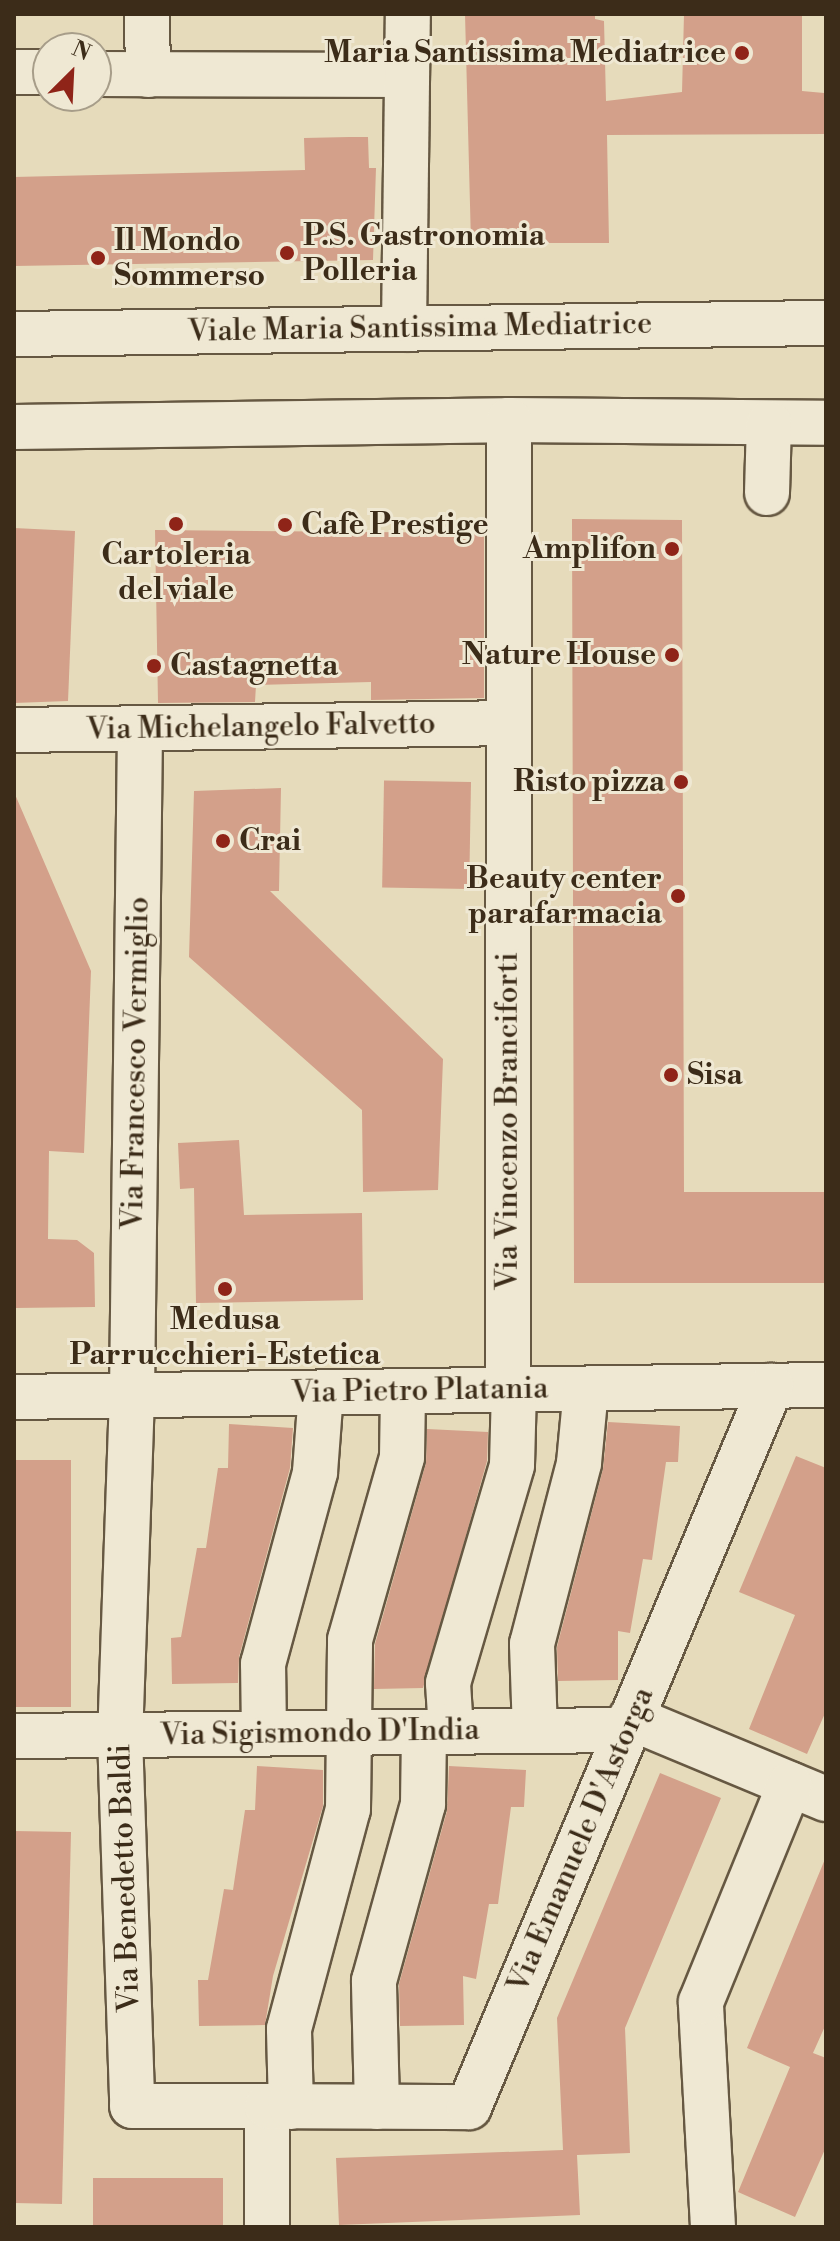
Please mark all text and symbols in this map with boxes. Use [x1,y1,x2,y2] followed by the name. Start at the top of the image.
[32,32,112,112] north arrow
[324,35,726,71] place label: Maria Santissima Mediatrice
[68,36,95,67] text: N
[733,44,751,62] marker: Maria Santissima Mediatrice
[303,218,545,288] place label: P.S. Gastronomia Polleria
[114,223,265,294] place label: Il Mondo Sommerso
[278,244,296,262] marker: P.S. Gastronomia Polleria
[89,249,107,267] marker: Il Mondo Sommerso
[188,306,652,350] street label: Viale Maria Santissima Mediatrice
[301,507,488,543] place label: Cafè Prestige
[167,515,185,533] marker: Cartoleria del viale
[276,516,294,534] marker: Cafè Prestige
[523,531,656,567] place label: Amplifon
[101,537,251,608] place label: Cartoleria del viale
[663,540,681,558] marker: Amplifon
[462,637,656,673] place label: Nature House
[663,646,681,664] marker: Nature House
[170,648,338,684] place label: Castagnetta
[145,657,163,675] marker: Castagnetta
[86,706,436,748] street label: Via Michelangelo Falvetto
[513,764,665,800] place label: Risto pizza
[672,773,690,791] marker: Risto pizza
[239,823,301,859] place label: Crai
[214,832,232,850] marker: Crai
[466,861,662,932] place label: Beauty center parafarmacia
[669,887,687,905] marker: Beauty center parafarmacia
[115,896,157,1230] street label: Via Francesco Vermiglio
[490,952,526,1290] street label: Via Vincenzo Branciforti
[687,1057,743,1093] place label: Sisa
[662,1066,680,1084] marker: Sisa
[216,1280,234,1298] marker: Medusa Parrucchieri-Estetica
[69,1302,381,1372] place label: Medusa Parrucchieri-Estetica
[291,1371,549,1411] street label: Via Pietro Platania
[500,1682,662,1998] street label: Via Emanuele D'Astorga
[160,1712,480,1754] street label: Via Sigismondo D'India
[102,1743,148,2013] street label: Via Benedetto Baldi

